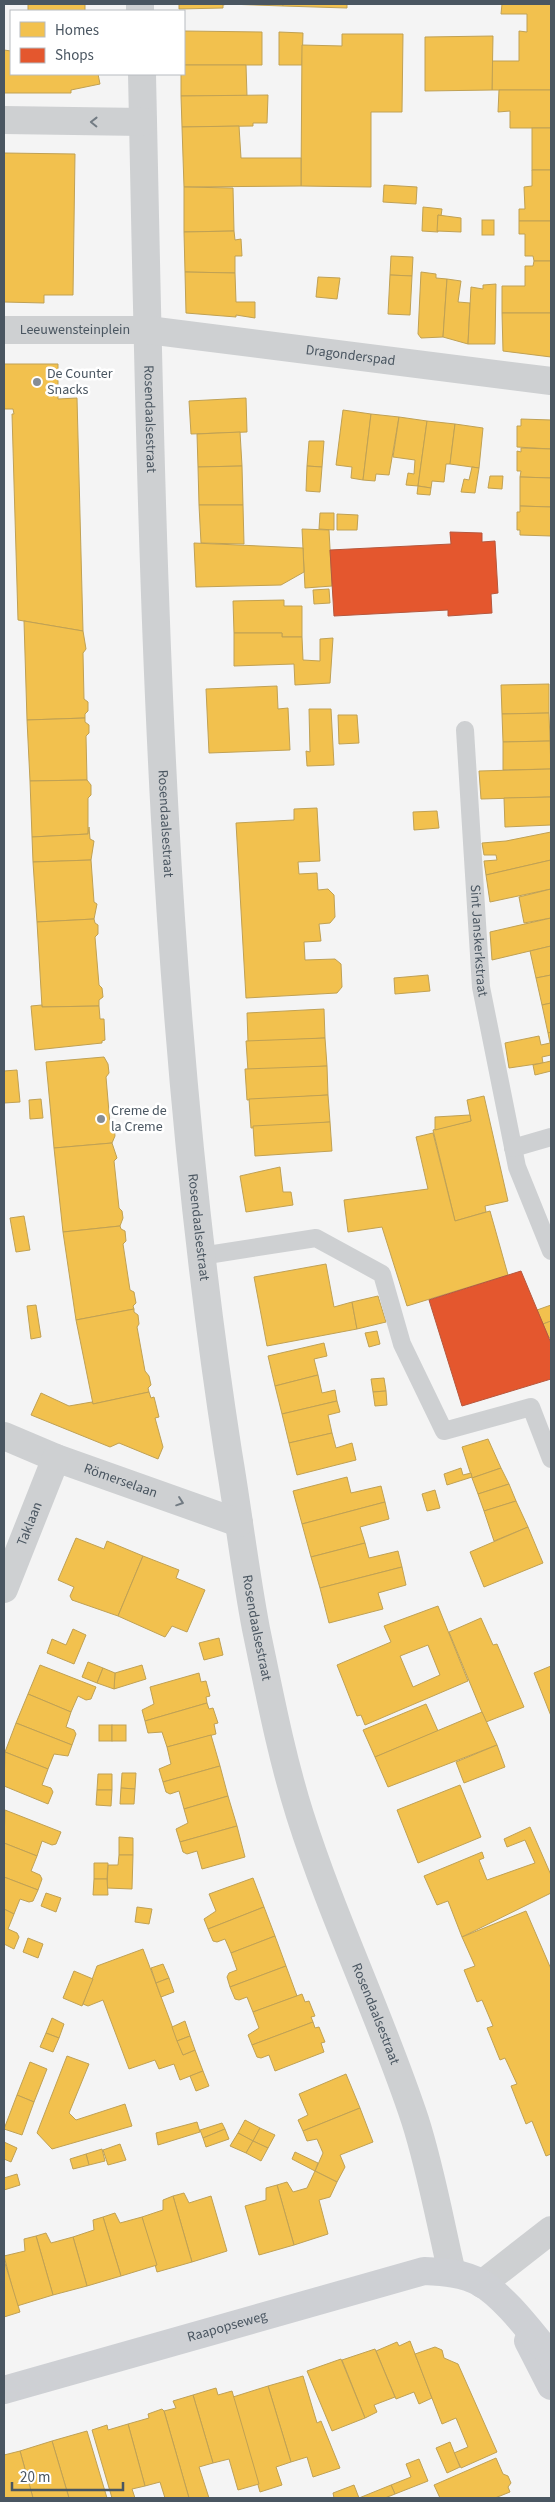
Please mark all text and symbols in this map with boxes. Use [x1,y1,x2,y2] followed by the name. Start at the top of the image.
[10,10,185,75] legend
[55,20,99,41] text: Homes
[55,45,94,66] text: Shops
[90,116,98,127] one-way arrow
[20,320,130,340] street label: Leeuwensteinplein
[304,340,396,371] street label: Dragonderspad
[47,364,113,400] place label: De Counter Snacks
[138,365,161,473] street label: Rosendaalsestraat
[31,376,43,388] marker: De Counter Snacks
[152,769,178,878] street label: Rosendaalsestraat
[465,884,493,999] street label: Sint Janskerkstraat
[111,1101,167,1137] place label: Creme de la Creme
[95,1113,107,1125] marker: Creme de la Creme
[182,1173,214,1282] street label: Rosendaalsestraat
[81,1459,160,1503] street label: Römerselaan
[176,1496,184,1506] one-way arrow
[12,1499,48,1549] street label: Taklaan
[237,1573,277,1683] street label: Rosendaalsestraat
[346,1960,405,2068] street label: Rosendaalsestraat
[185,2306,269,2348] street label: Raapopseweg
[12,2460,124,2492] scale bar
[20,2467,50,2488] text: 20 m

